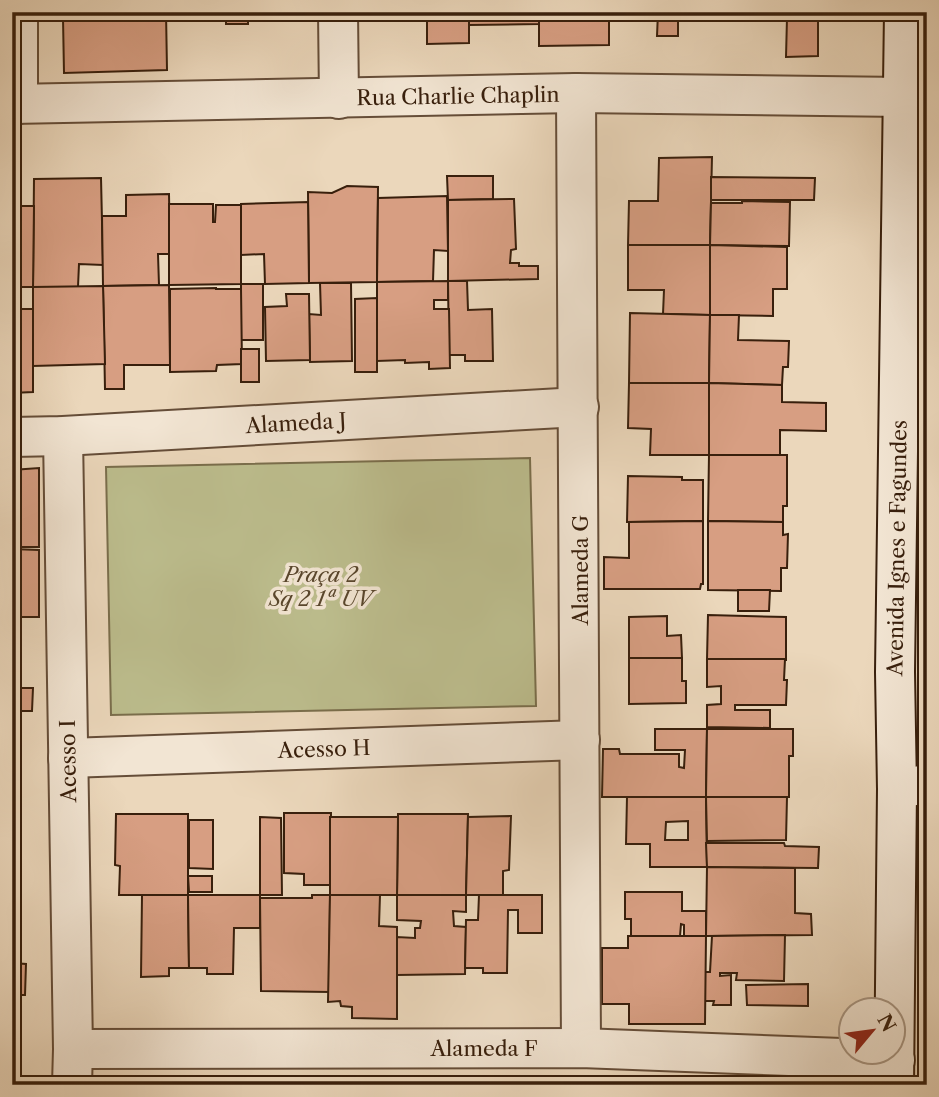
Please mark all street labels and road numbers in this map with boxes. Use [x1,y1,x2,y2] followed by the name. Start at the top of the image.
[356,82,560,110] street label: Rua Charlie Chaplin
[244,408,347,438] street label: Alameda J
[882,420,912,677] street label: Avenida Ignes e Fagundes
[568,515,593,626] street label: Alameda G
[55,719,81,804] street label: Acesso I
[276,735,371,763] street label: Acesso H
[430,1036,538,1061] street label: Alameda F

